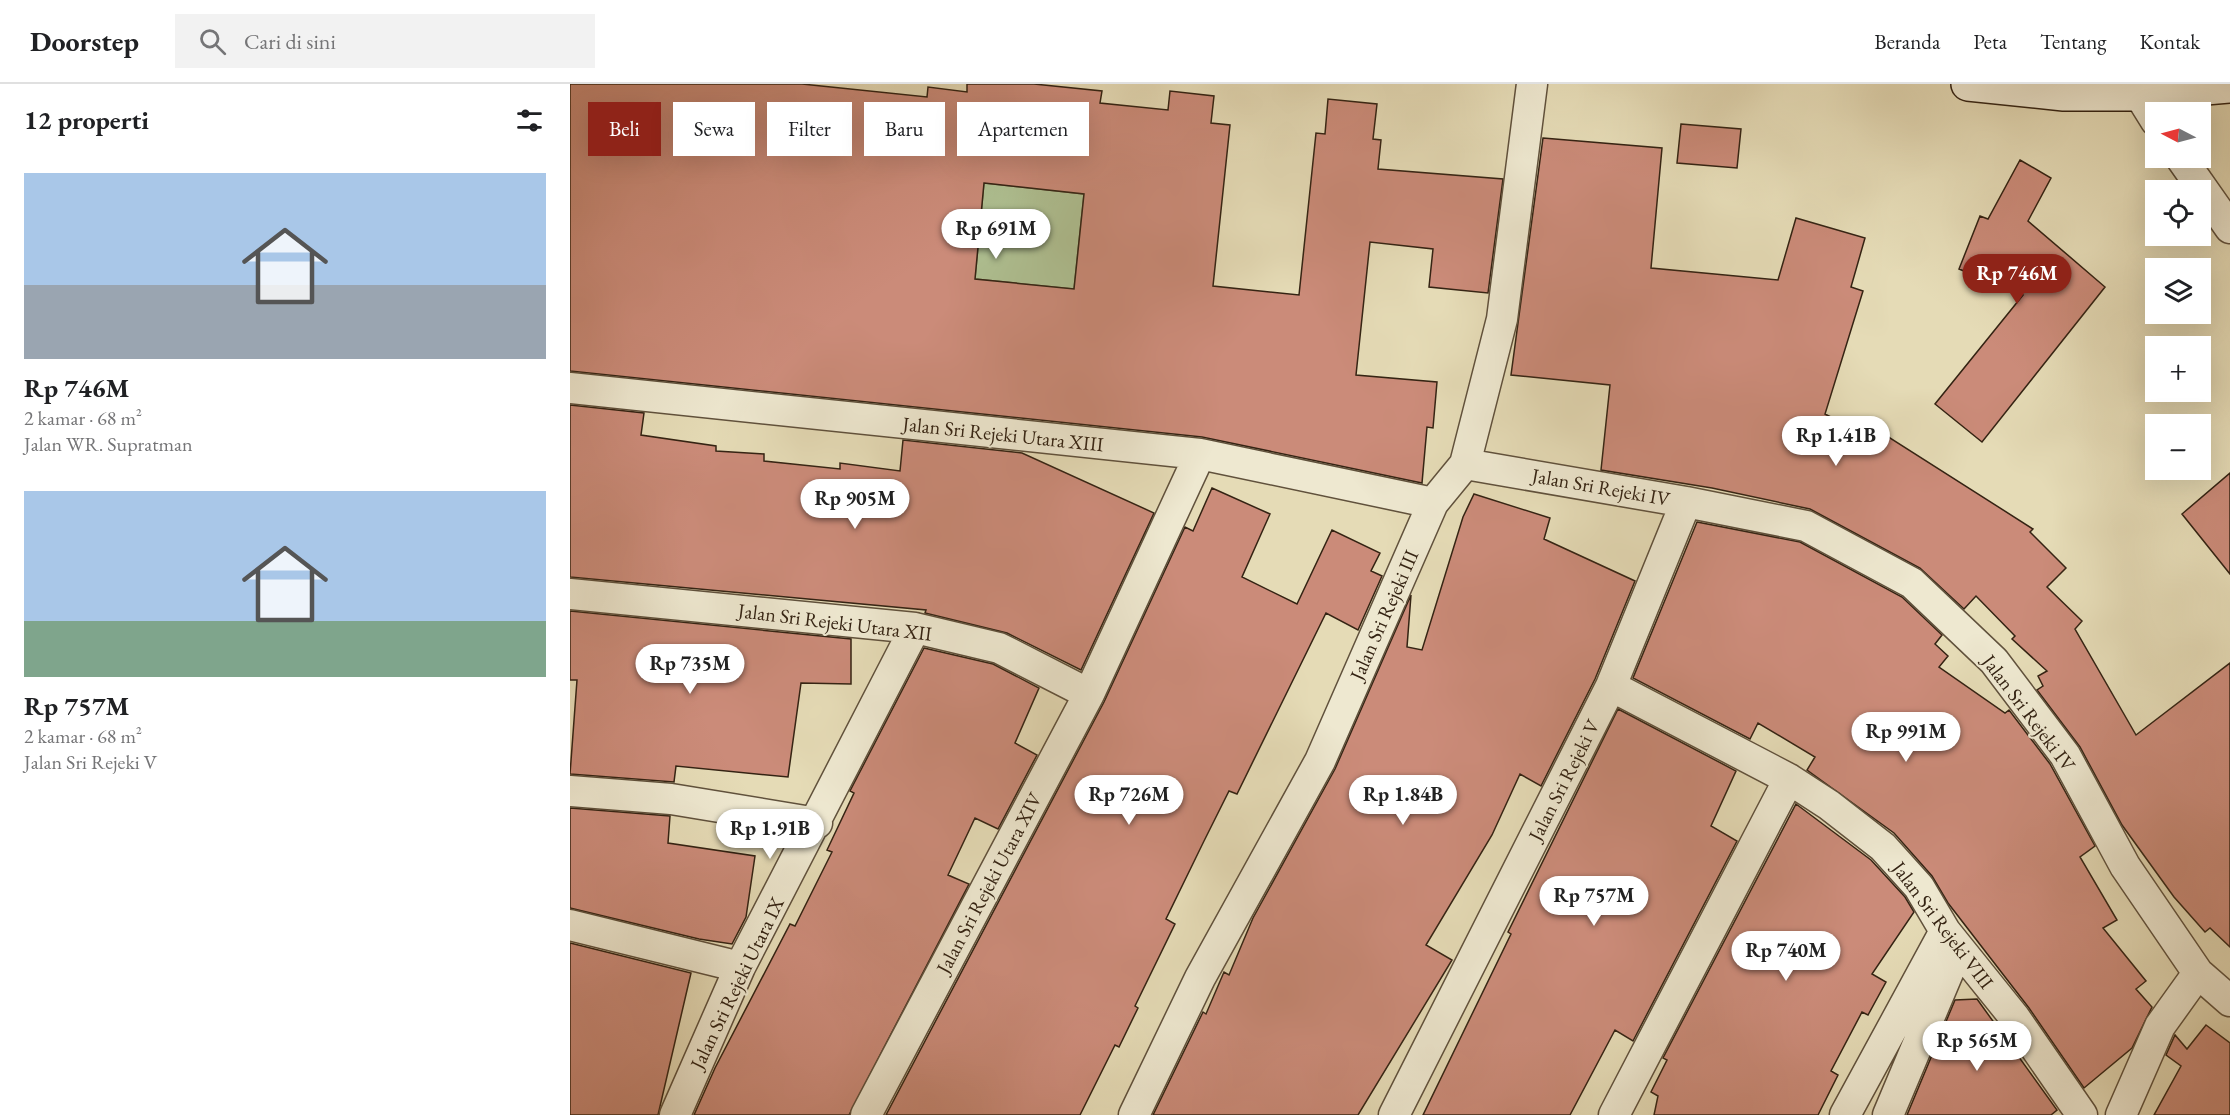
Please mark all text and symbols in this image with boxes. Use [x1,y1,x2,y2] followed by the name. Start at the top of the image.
[175,14,595,68] search box
[30,23,139,59] text: Doorstep
[196,25,229,58] icon: search
[244,27,336,56] text: Cari di sini
[1874,28,1940,55] text: Beranda
[1973,28,2007,55] text: Peta
[2040,28,2106,55] text: Tentang
[2139,28,2200,55] text: Kontak
[588,102,661,156] chip: Beli
[673,102,755,156] chip: Sewa
[767,102,852,156] chip: Filter
[864,102,945,156] chip: Baru
[957,102,1089,156] chip: Apartemen
[2145,102,2211,168] north arrow
[2145,102,2211,480] map controls
[24,103,149,137] text: 12 properti
[513,104,546,137] icon: filters
[2145,180,2211,246] button: locate
[941,209,1051,260] pin: Rp 691M
[231,212,339,320] icon: home
[955,215,1037,241] text: Rp 691M
[1962,254,2072,305] pin: Rp 746M
[2145,258,2211,324] button: layers
[1976,260,2058,286] text: Rp 746M
[2145,336,2211,402] button: +
[24,371,129,405] text: Rp 746M
[24,405,142,431] text: 2 kamar · 68 m²
[899,410,1105,458] street label: Jalan Sri Rejeki Utara XIII
[2145,414,2211,480] button: −
[1774,416,1898,467] pin: Rp 1.41B
[1796,422,1876,448] text: Rp 1.41B
[24,431,193,457] text: Jalan WR. Supratman
[1528,462,1673,512] street label: Jalan Sri Rejeki IV
[800,479,910,530] pin: Rp 905M
[814,485,896,511] text: Rp 905M
[231,530,339,638] icon: home
[1343,546,1424,686] street label: Jalan Sri Rejeki III
[735,597,934,647] street label: Jalan Sri Rejeki Utara XII
[635,644,745,695] pin: Rp 735M
[1975,648,2082,777] street label: Jalan Sri Rejeki IV
[649,650,731,676] text: Rp 735M
[24,689,129,723] text: Rp 757M
[1851,712,1961,763] pin: Rp 991M
[1521,714,1606,847] street label: Jalan Sri Rejeki V
[1865,718,1947,744] text: Rp 991M
[24,723,142,749] text: 2 kamar · 68 m²
[24,749,157,775] text: Jalan Sri Rejeki V
[1074,775,1184,826] pin: Rp 726M
[1341,775,1465,826] pin: Rp 1.84B
[1088,781,1170,807] text: Rp 726M
[1363,781,1443,807] text: Rp 1.84B
[929,787,1048,980] street label: Jalan Sri Rejeki Utara XIV
[708,809,832,860] pin: Rp 1.91B
[730,815,810,841] text: Rp 1.91B
[1885,854,2000,994] street label: Jalan Sri Rejeki VIII
[1539,876,1649,927] pin: Rp 757M
[1553,882,1635,908] text: Rp 757M
[683,893,790,1075] street label: Jalan Sri Rejeki Utara IX
[1731,931,1841,982] pin: Rp 740M
[1745,937,1827,963] text: Rp 740M
[1922,1021,2032,1072] pin: Rp 565M
[1936,1027,2018,1053] text: Rp 565M

